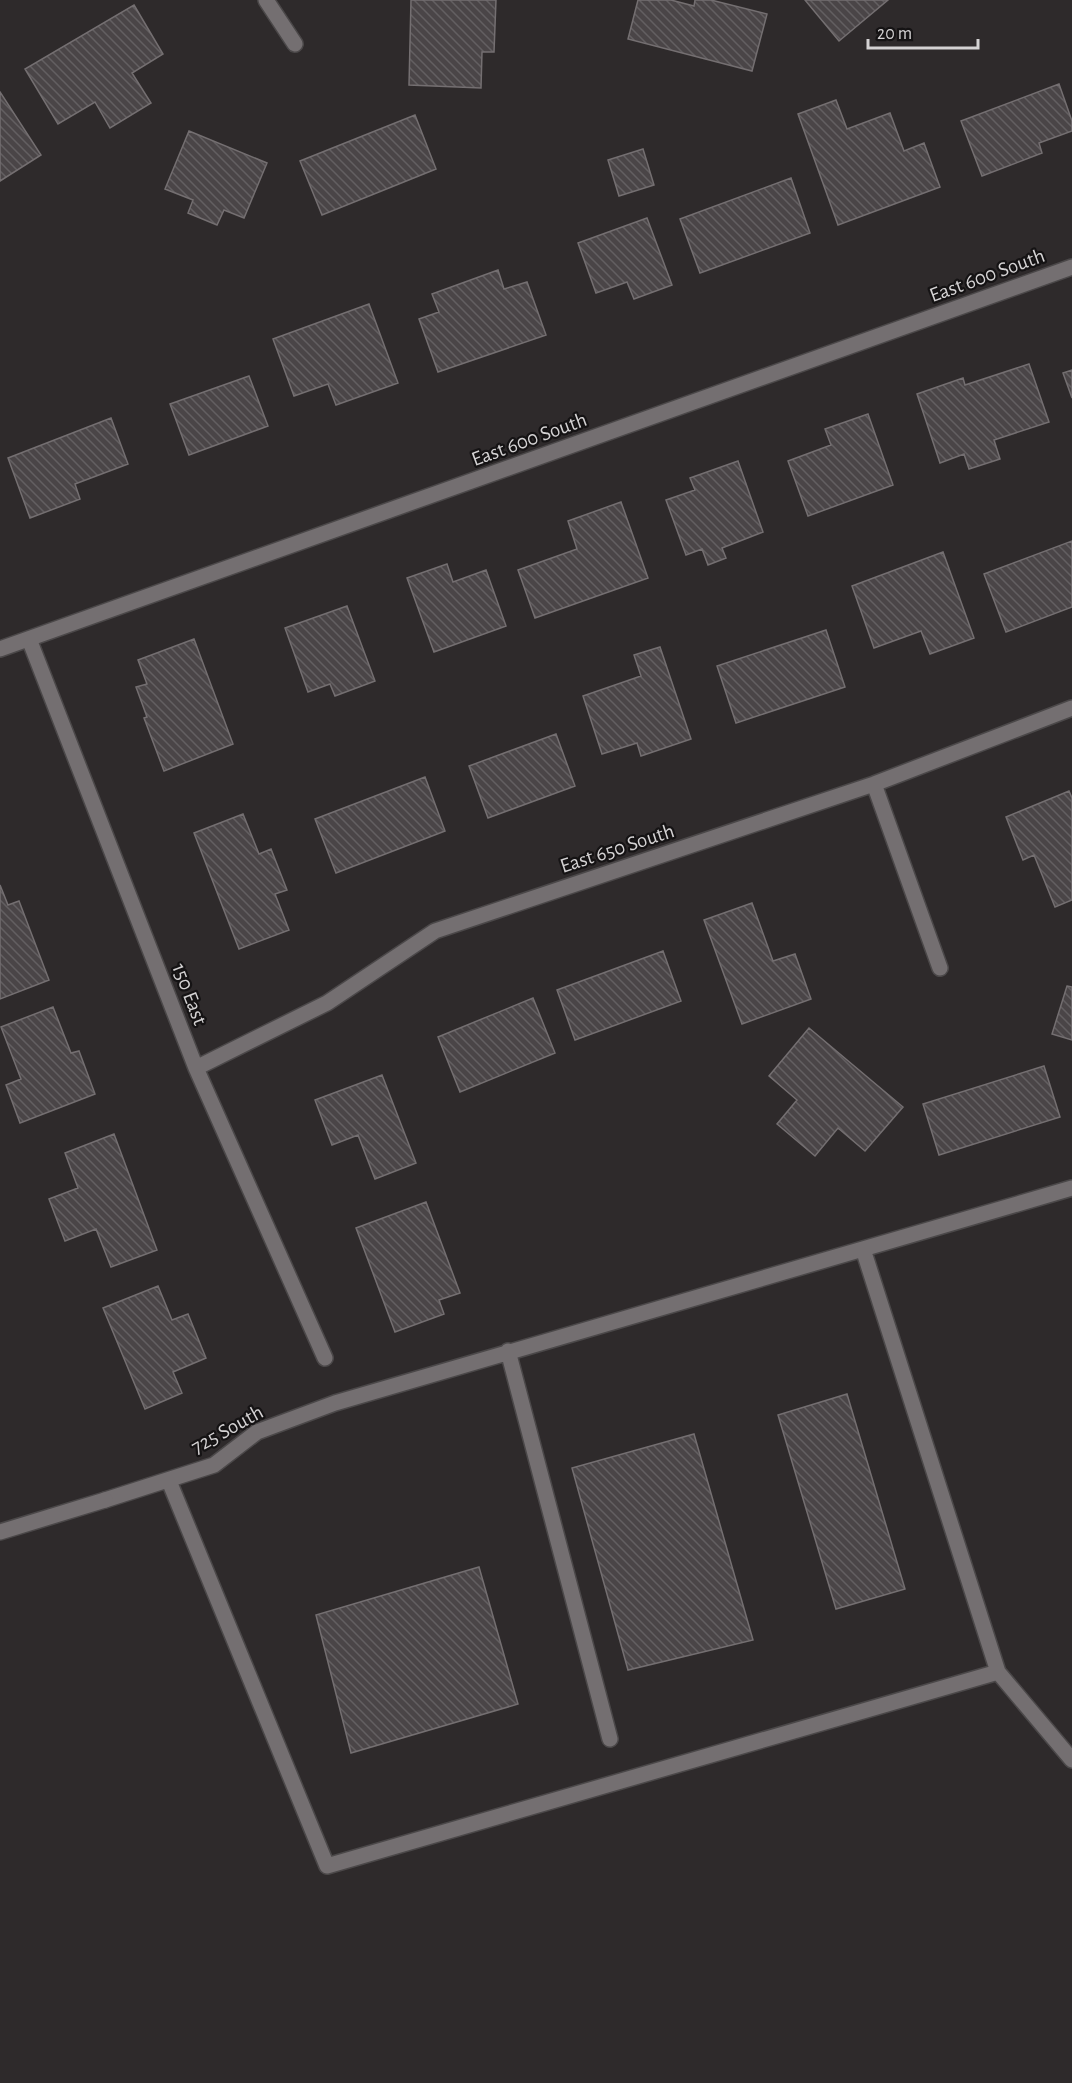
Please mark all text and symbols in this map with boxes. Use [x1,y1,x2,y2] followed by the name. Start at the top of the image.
[868,12,978,50] scale bar
[877,25,912,43] text: 20 m
[927,245,1048,306] street label: East 600 South
[469,409,590,470] street label: East 600 South
[557,820,677,877] street label: East 650 South
[168,960,211,1028] street label: 150 East
[188,1401,267,1458] street label: 725 South

